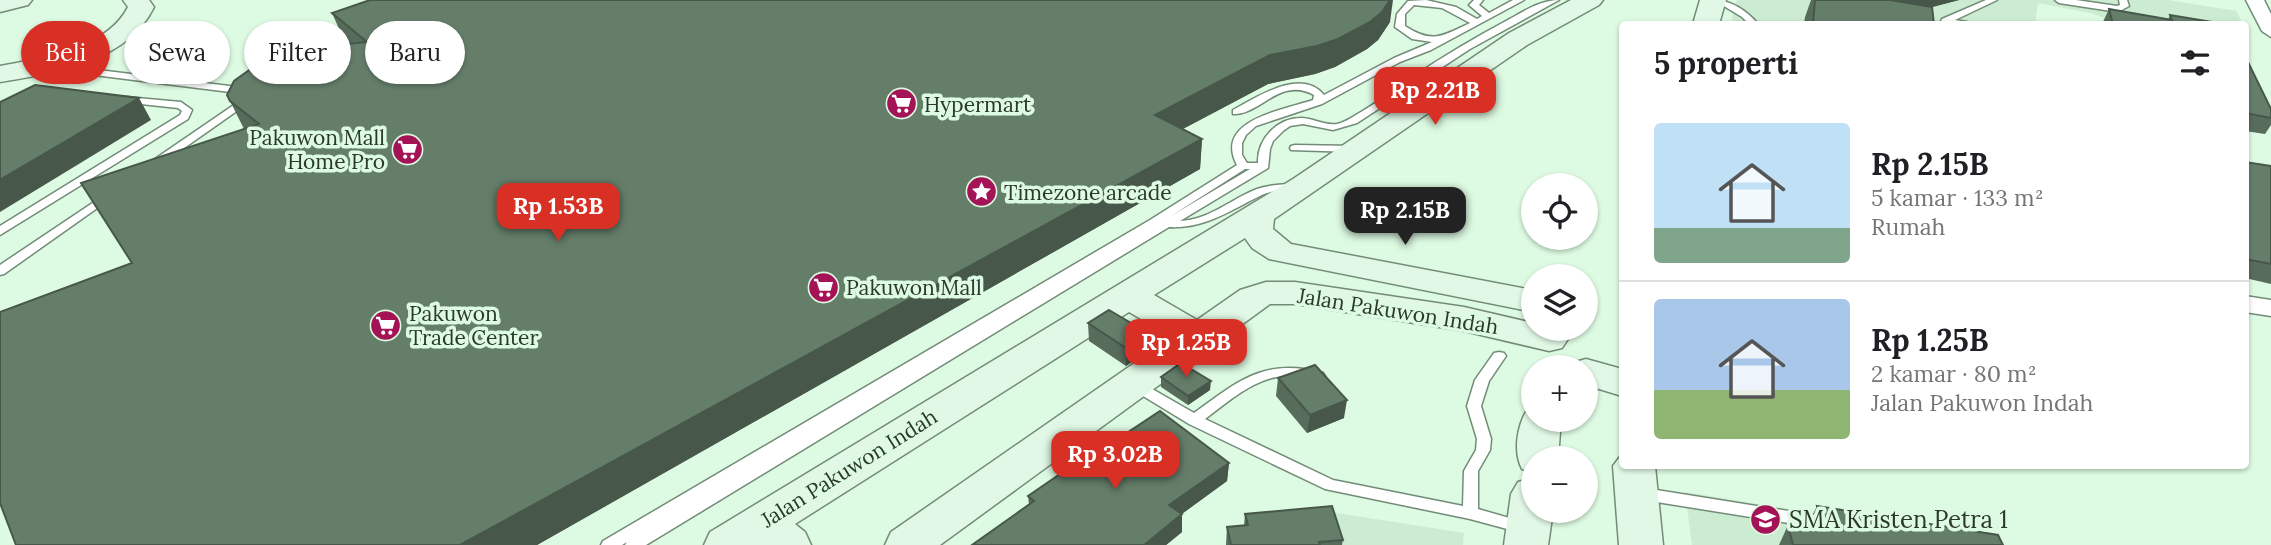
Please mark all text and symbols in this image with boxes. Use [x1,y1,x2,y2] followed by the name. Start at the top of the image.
[21,21,110,84] chip: Beli
[124,21,230,84] chip: Sewa
[244,21,351,84] chip: Filter
[365,21,465,84] chip: Baru
[1654,44,1798,82] text: 5 properti
[2176,44,2214,82] icon: filters
[1363,68,1507,127] pin: Rp 2.21B
[1390,75,1480,104] text: Rp 2.21B
[884,87,918,121] supermarket icon: Hypermart
[924,91,1032,118] place label: Hypermart
[249,124,385,175] place label: Pakuwon Mall Home Pro
[391,132,425,166] supermarket icon: Pakuwon Mall Home Pro
[1871,145,1989,183] text: Rp 2.15B
[1710,151,1794,235] icon: home
[1521,173,1598,523] map controls
[1521,173,1598,250] button: locate
[964,175,998,209] place icon: Timezone arcade
[1004,179,1172,206] place label: Timezone arcade
[1871,183,2044,212] text: 5 kamar · 133 m²
[486,184,630,243] pin: Rp 1.53B
[1333,188,1477,247] pin: Rp 2.15B
[513,191,603,220] text: Rp 1.53B
[1360,195,1450,224] text: Rp 2.15B
[1871,212,1945,241] text: Rumah
[1521,264,1598,341] button: layers
[806,270,840,304] supermarket icon: Pakuwon Mall
[846,274,982,301] place label: Pakuwon Mall
[1295,282,1500,340] street label: Jalan Pakuwon Indah
[409,300,539,351] place label: Pakuwon Trade Center
[369,308,403,342] supermarket icon: Pakuwon Trade Center
[1114,320,1258,379] pin: Rp 1.25B
[1871,321,1989,359] text: Rp 1.25B
[1141,327,1231,356] text: Rp 1.25B
[1710,327,1794,411] icon: home
[1521,355,1598,432] button: +
[1871,359,2037,388] text: 2 kamar · 80 m²
[1871,388,2093,417] text: Jalan Pakuwon Indah
[755,403,942,534] street label: Jalan Pakuwon Indah
[1043,432,1187,491] pin: Rp 3.02B
[1067,439,1163,468] text: Rp 3.02B
[1521,446,1598,523] button: −
[1749,502,1783,536] school or university icon: SMA Kristen Petra 1
[1789,504,2008,535] place label: SMA Kristen Petra 1

